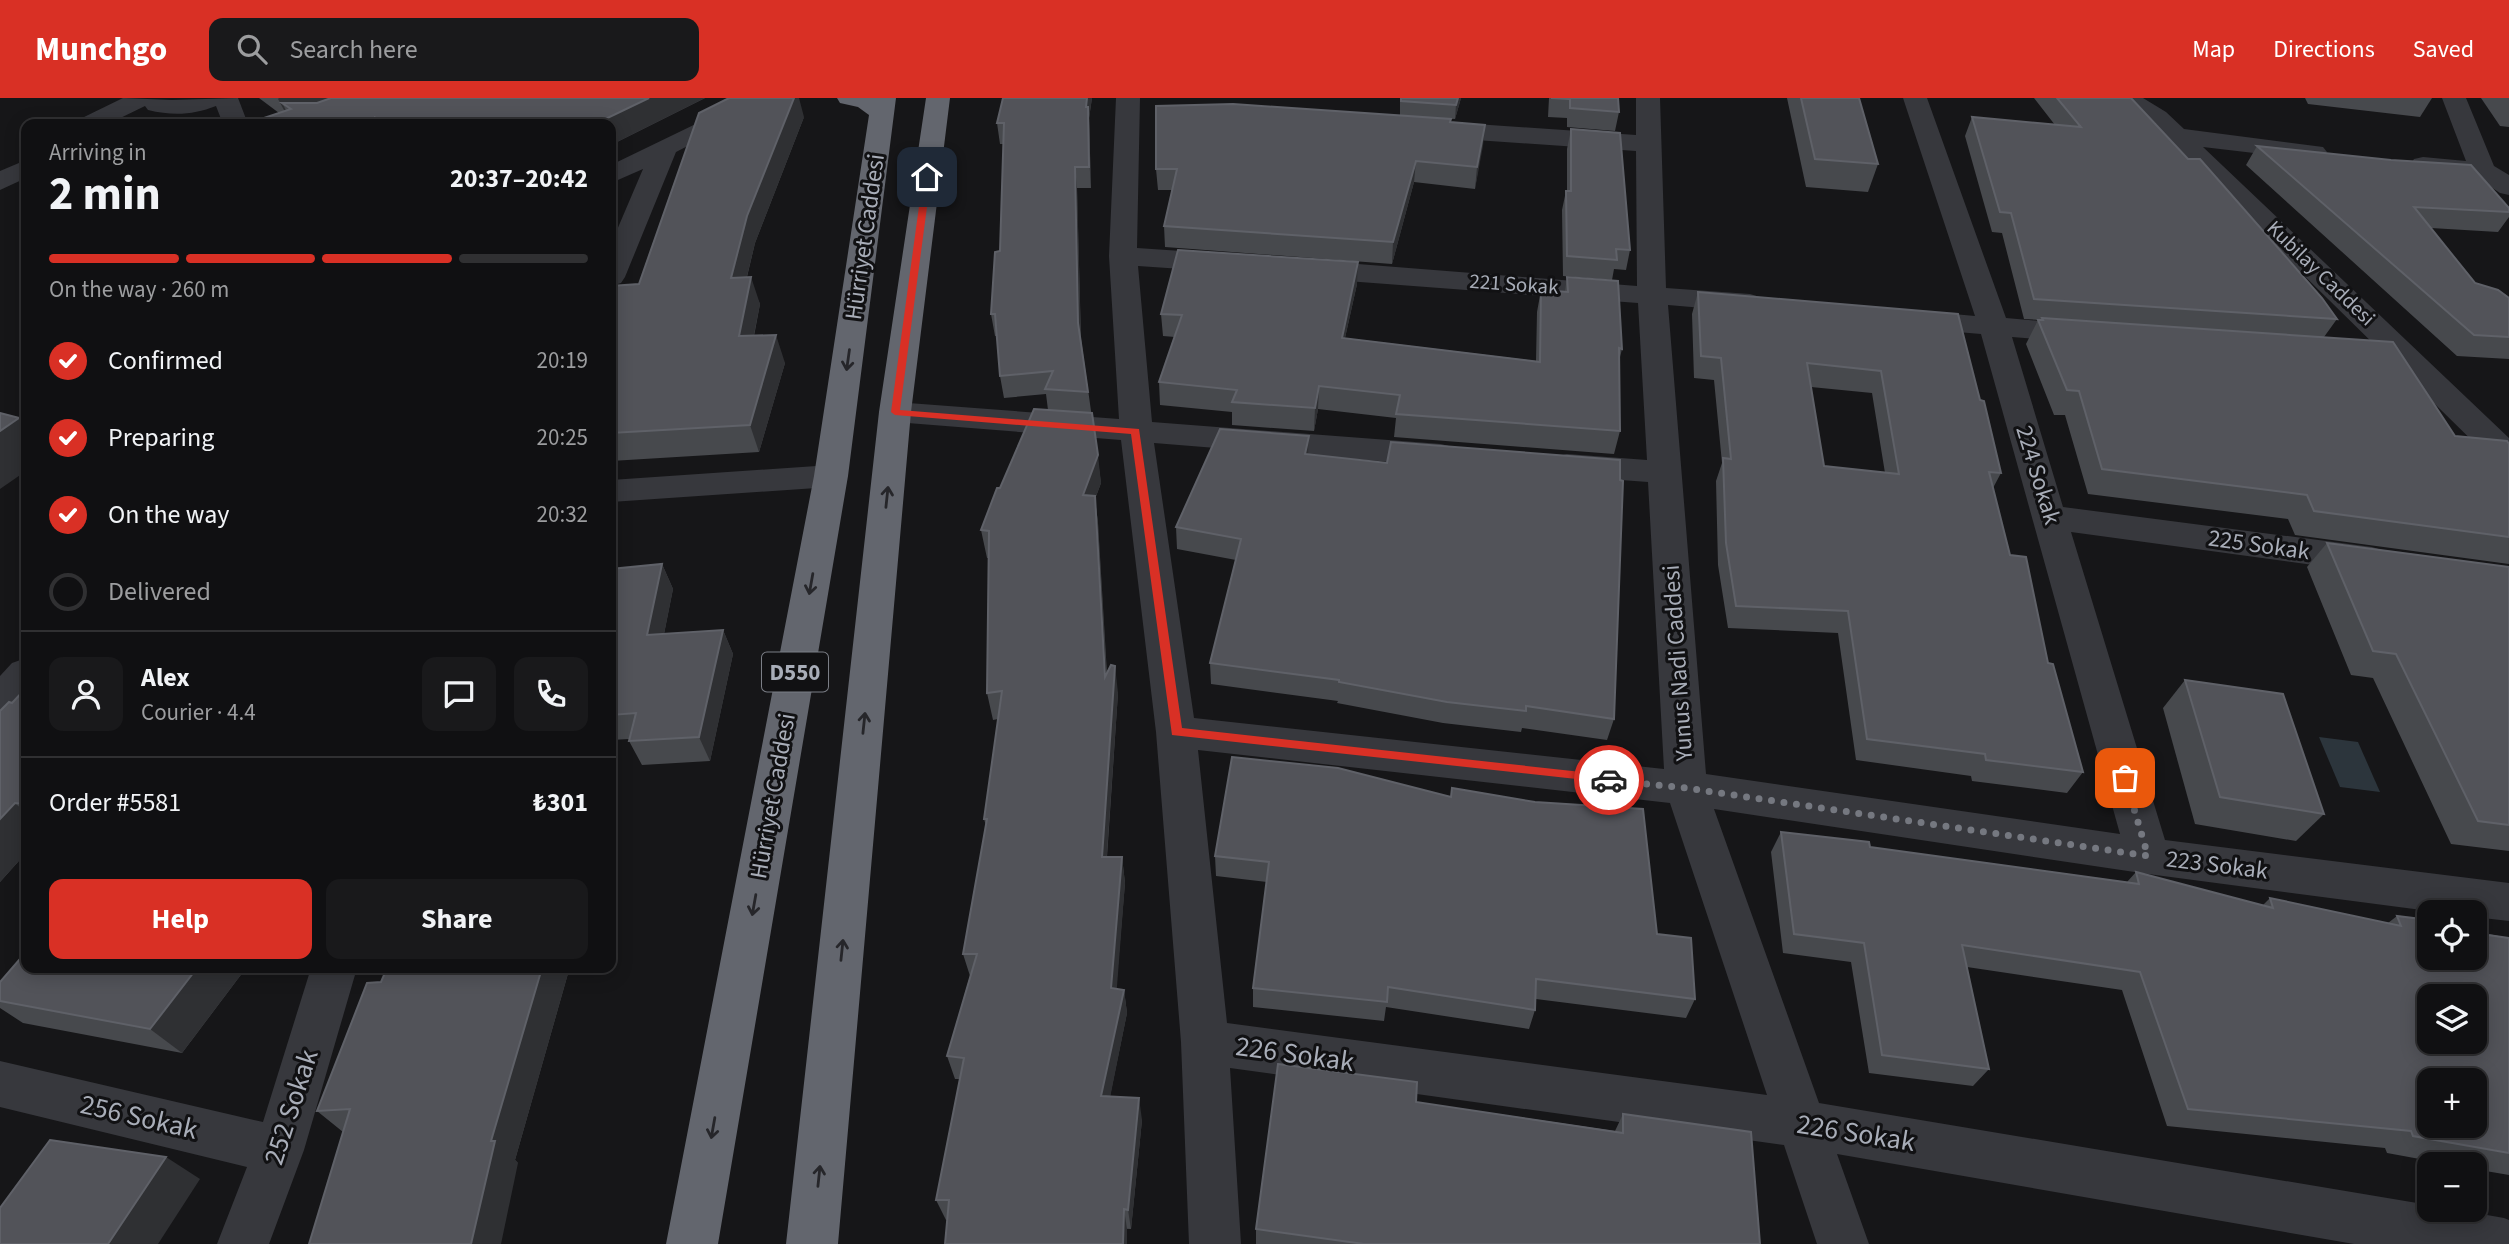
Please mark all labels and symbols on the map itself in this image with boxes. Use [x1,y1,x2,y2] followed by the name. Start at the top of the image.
[897,147,957,207] pin
[836,152,894,322] street label: Hürriyet Caddesi
[2260,213,2382,333] street label: Kubilay Caddesi
[1468,266,1560,302] street label: 221 Sokak
[841,348,854,371] one-way arrow
[2006,421,2070,529] street label: 224 Sokak
[881,486,894,509] one-way arrow
[2206,521,2312,569] street label: 225 Sokak
[1654,564,1702,763] street label: Yunus Nadi Caddesi
[804,572,817,595] one-way arrow
[762,652,828,692] road number: D550
[741,711,805,881] street label: Hürriyet Caddesi
[858,713,871,735] one-way arrow
[1574,745,1644,815] courier
[2095,748,2155,808] pin
[2164,841,2270,889] street label: 223 Sokak
[746,893,760,915] one-way arrow
[836,939,849,962] one-way arrow
[1233,1026,1357,1082] street label: 226 Sokak
[254,1044,328,1170] street label: 252 Sokak
[77,1084,202,1150] street label: 256 Sokak
[1794,1104,1918,1162] street label: 226 Sokak
[706,1116,719,1139] one-way arrow
[813,1165,826,1188] one-way arrow

